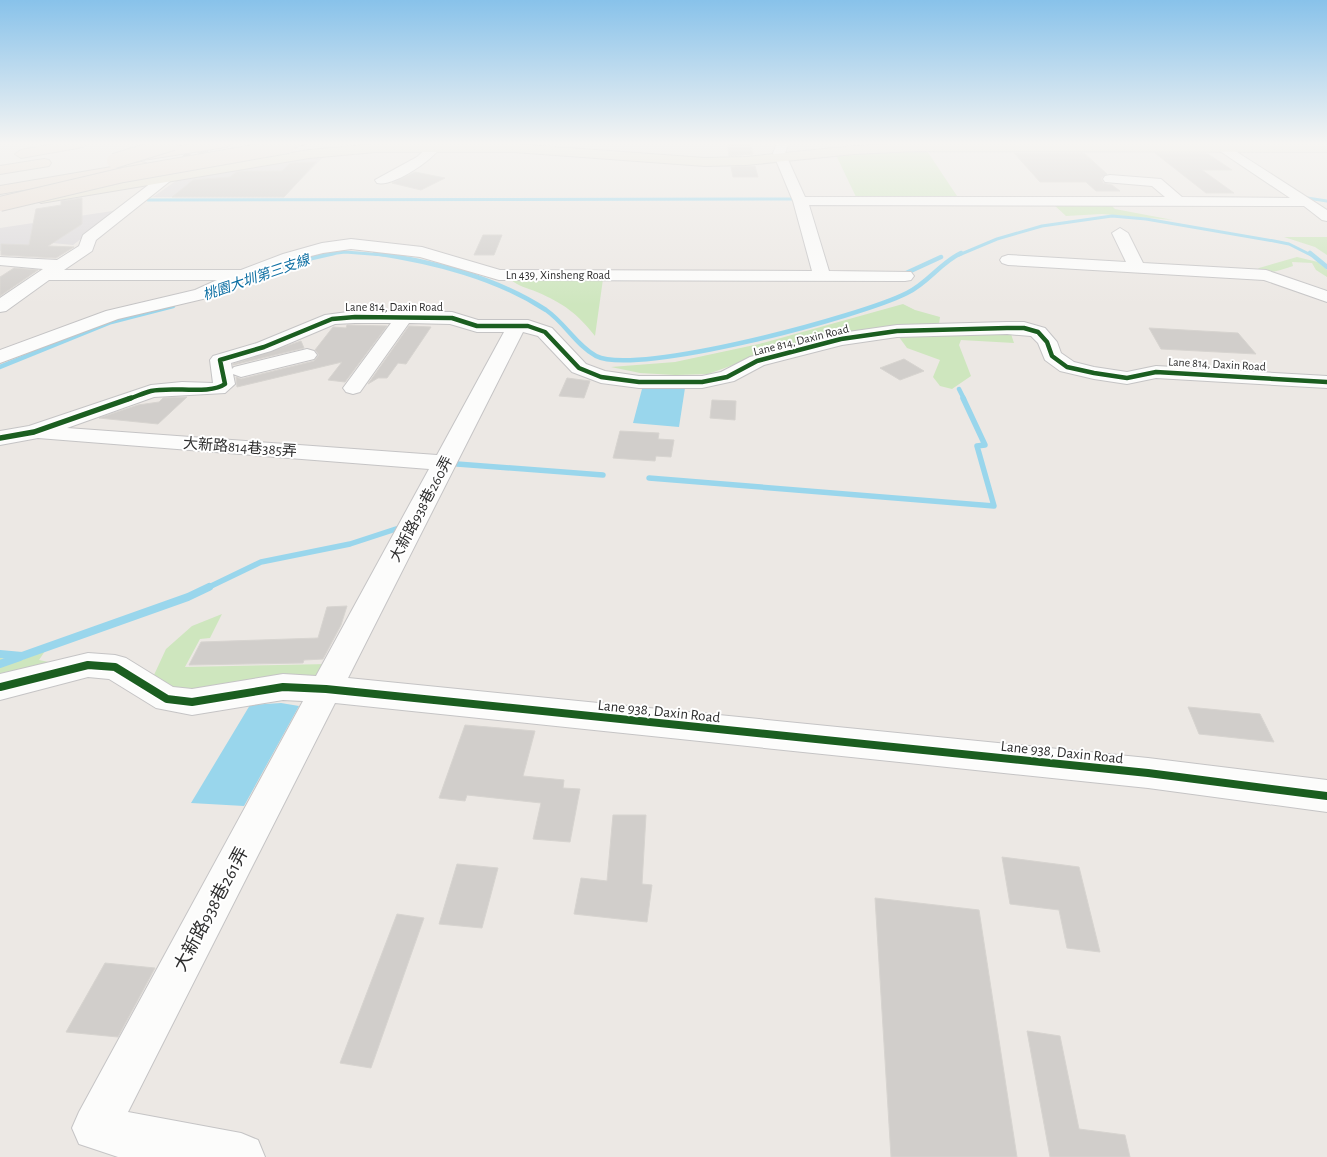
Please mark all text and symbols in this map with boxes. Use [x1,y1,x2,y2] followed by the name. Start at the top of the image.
[201,251,313,303] water label: 桃園大圳第三支線
[506,269,610,281] street label: Ln 439, Xinsheng Road
[345,301,443,313] street label: Lane 814, Daxin Road
[752,322,850,358] street label: Lane 814, Daxin Road
[1168,355,1266,373] street label: Lane 814, Daxin Road
[183,435,297,459] street label: 大新路814巷385弄
[386,454,456,564] street label: 大新路938巷260弄
[597,698,721,725] street label: Lane 938, Daxin Road
[1000,739,1124,766] street label: Lane 938, Daxin Road
[170,844,252,974] street label: 大新路938巷261弄

